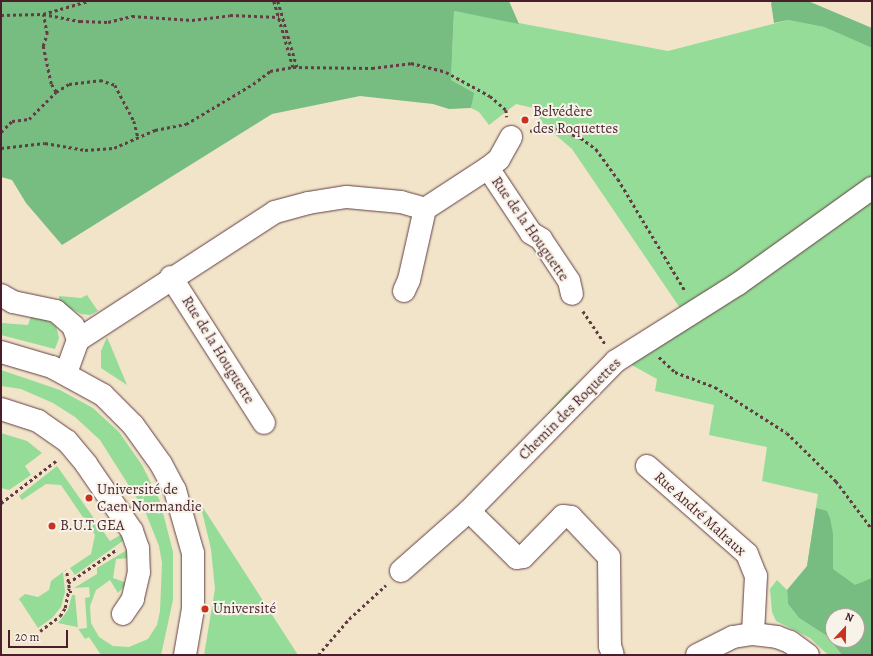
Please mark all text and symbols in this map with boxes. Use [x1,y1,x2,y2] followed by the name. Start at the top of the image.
[533,102,618,137] place label: Belvédère des Roquettes
[520,115,530,125] marker: Belvédère des Roquettes
[487,173,573,285] street label: Rue de la Houguette
[178,293,258,407] street label: Rue de la Houguette
[515,354,625,464] street label: Chemin des Roquettes
[650,468,750,560] street label: Rue André Malraux
[97,480,202,515] place label: Université de Caen Normandie
[84,493,94,503] marker: Université de Caen Normandie
[60,517,125,535] place label: B.U.T GEA
[47,521,57,531] marker: B.U.T GEA
[213,600,276,618] place label: Université
[200,604,210,614] marker: Université
[825,608,865,648] north arrow
[843,609,856,626] text: N
[10,622,70,648] scale bar
[15,629,39,645] text: 20 m

